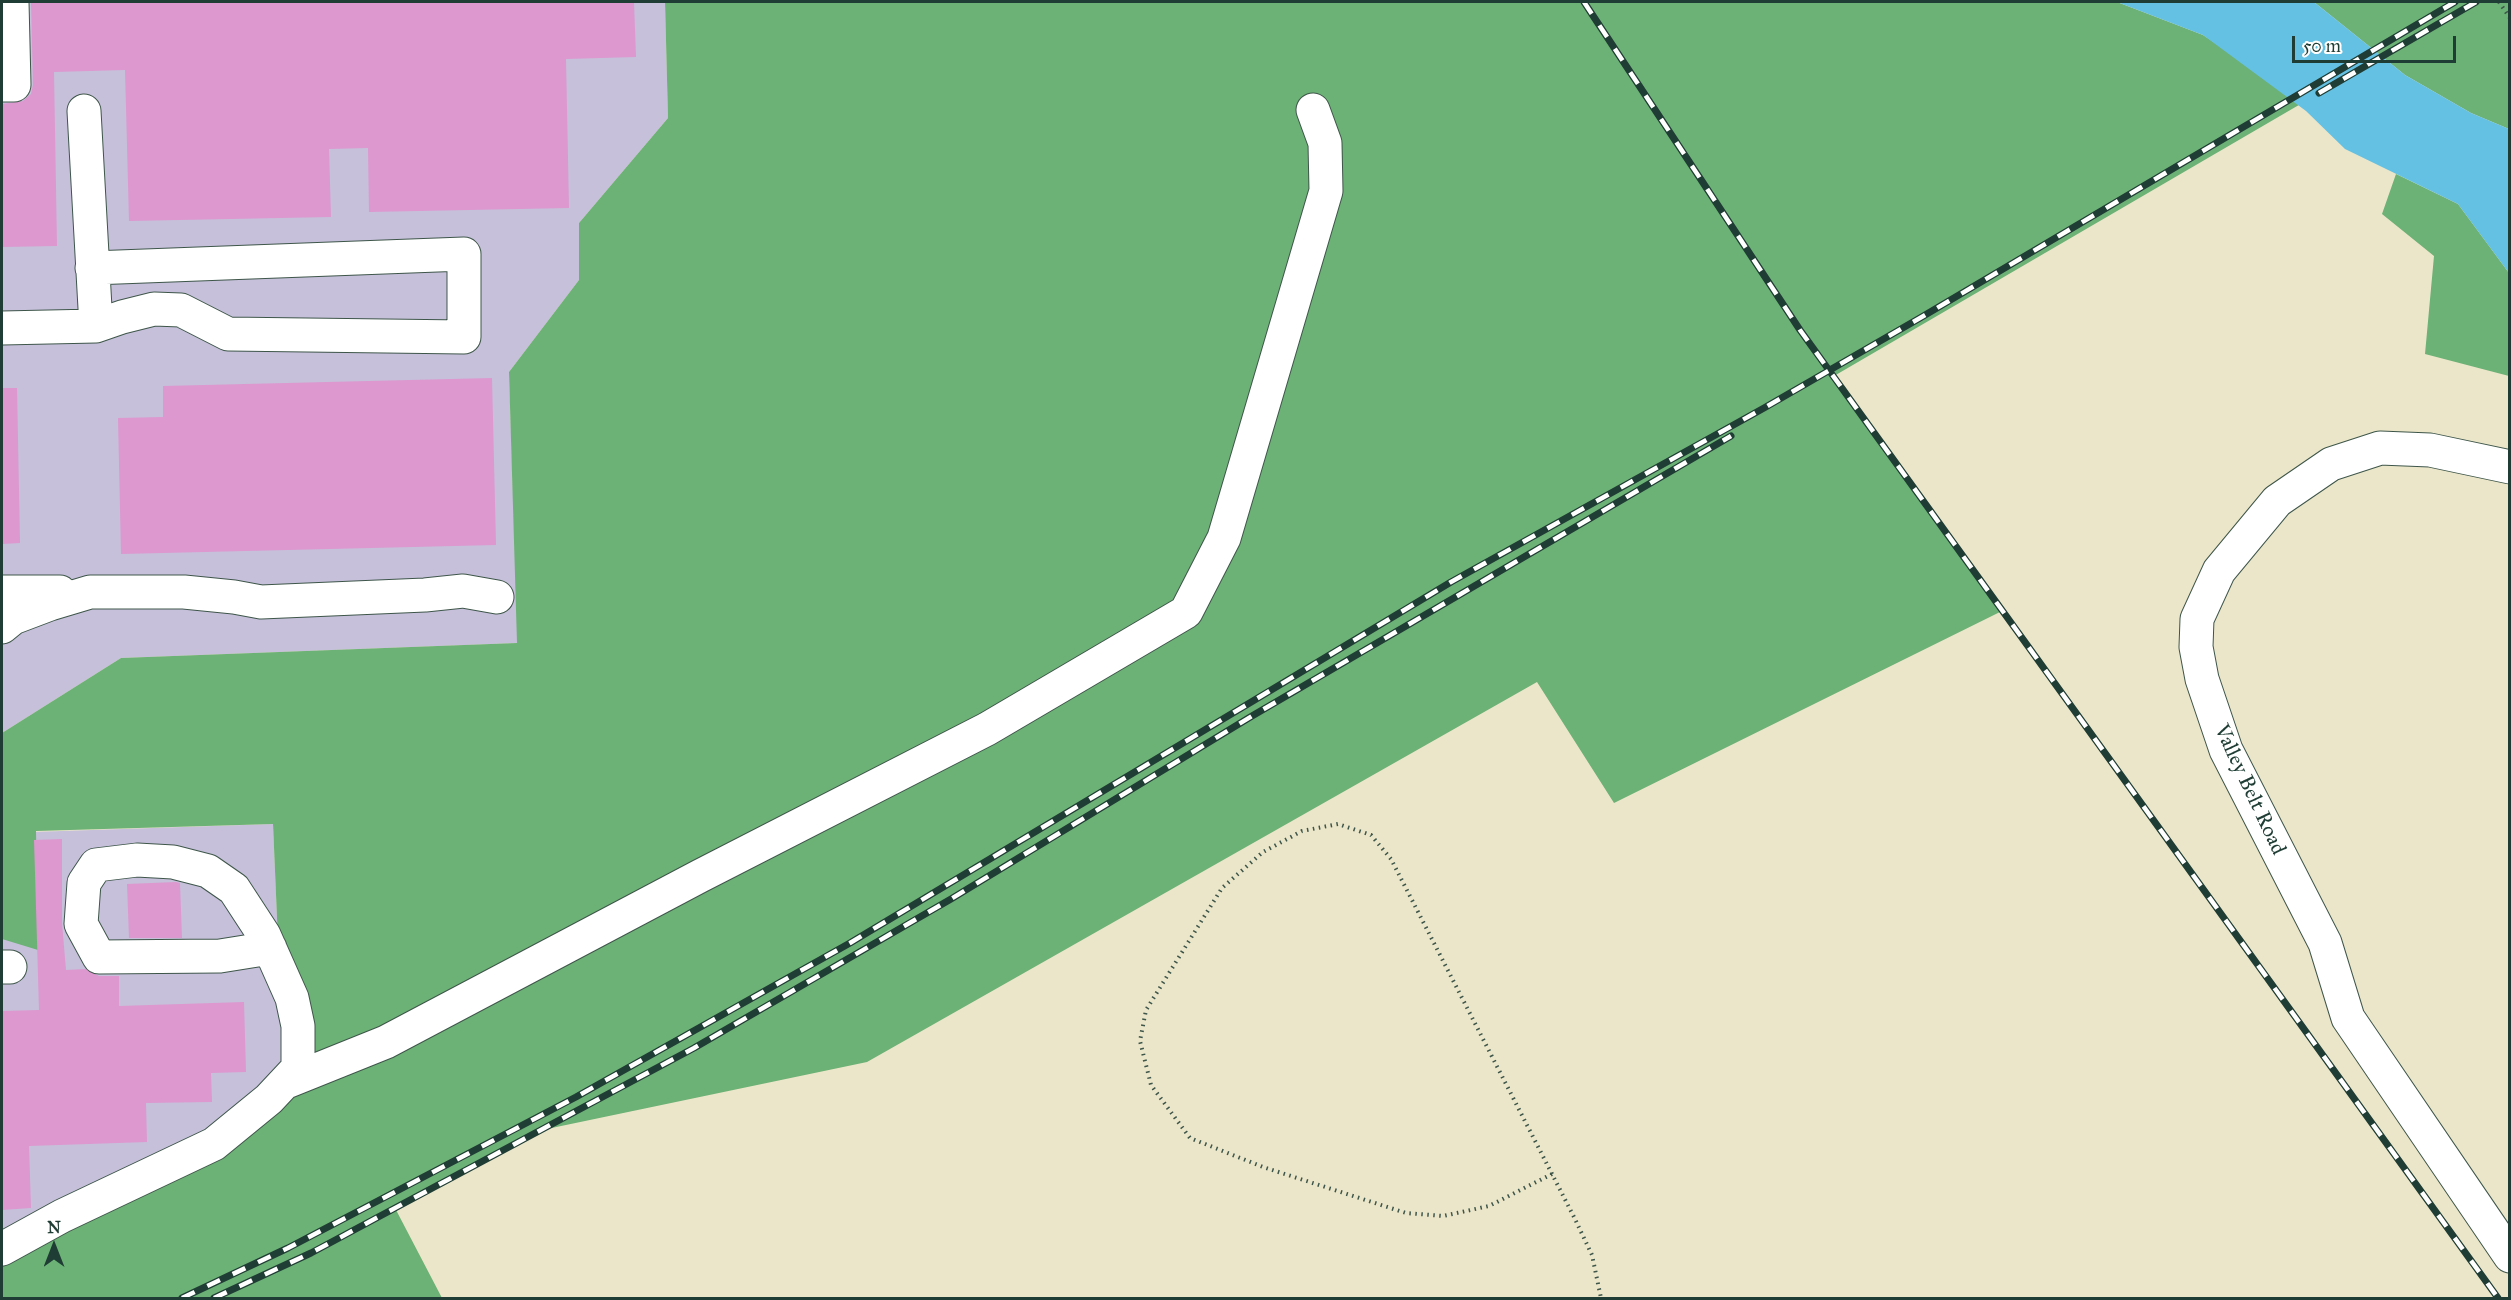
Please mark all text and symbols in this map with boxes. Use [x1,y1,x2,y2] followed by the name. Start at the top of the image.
[2295,24,2458,62] scale bar
[2303,35,2341,57] text: 50 m
[2208,721,2290,859] street label: Valley Belt Road
[24,1216,84,1276] north arrow
[47,1218,61,1237] text: N

